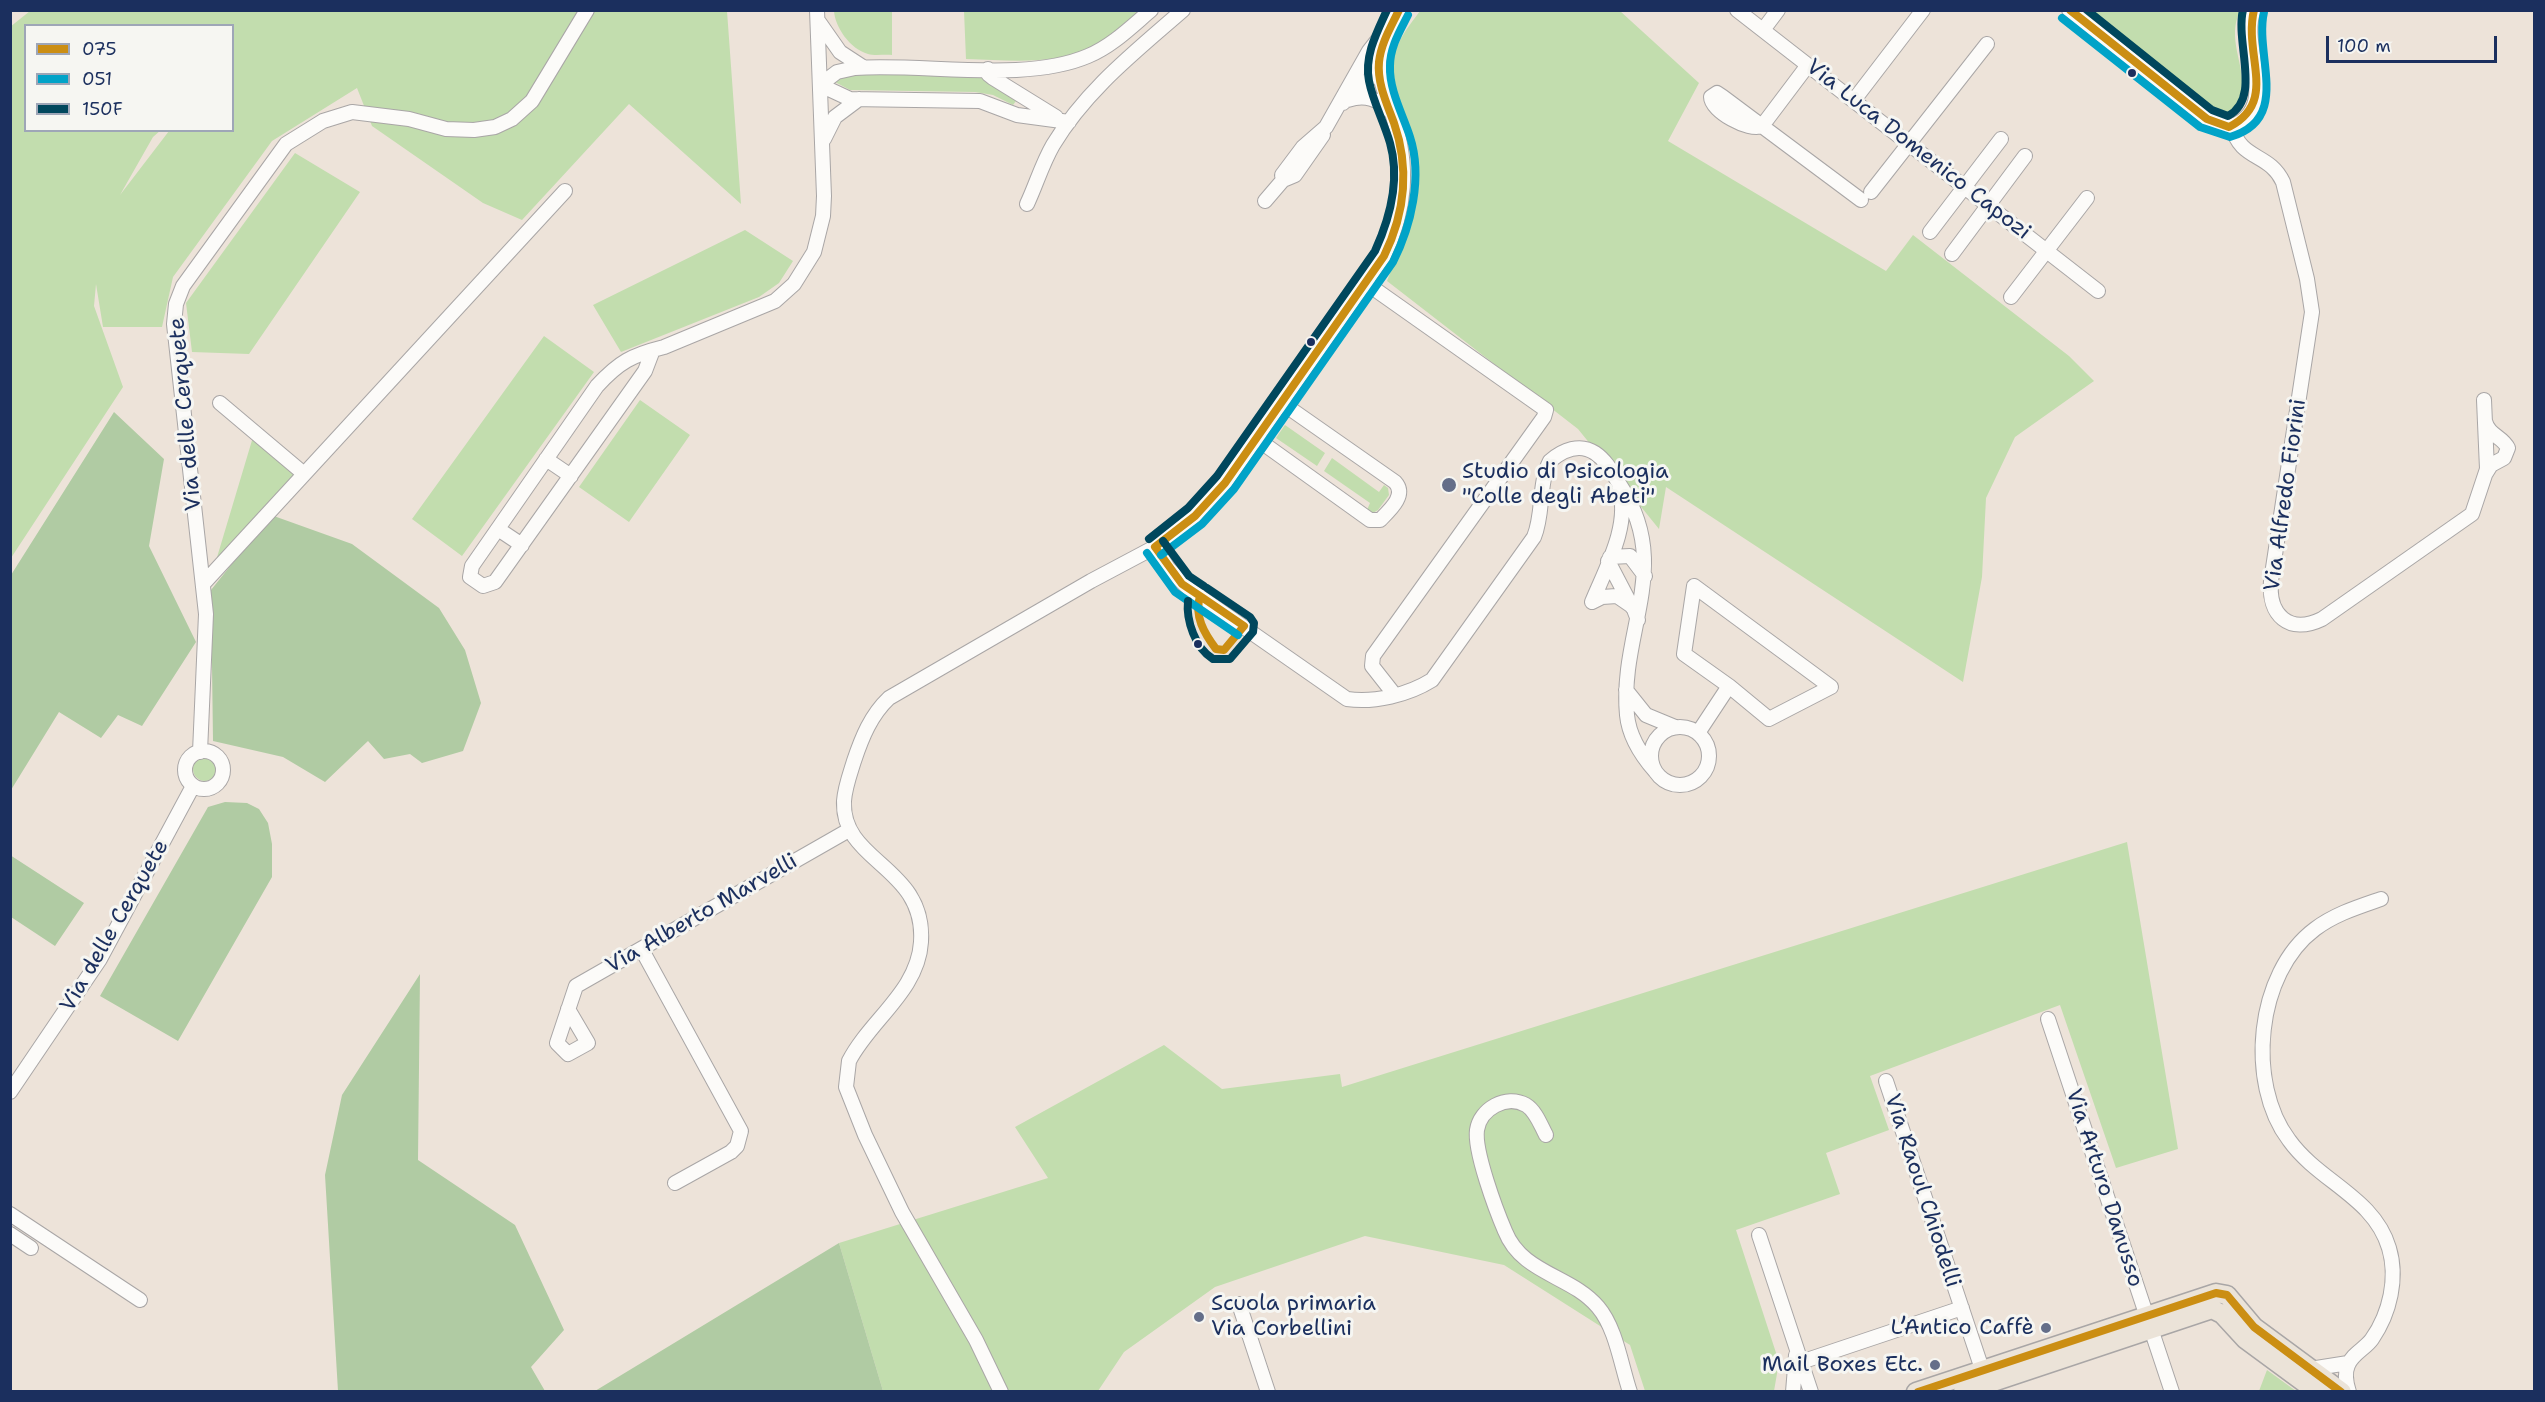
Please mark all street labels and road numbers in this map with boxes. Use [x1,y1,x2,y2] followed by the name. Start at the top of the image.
[1800,54,2036,246] street label: Via Luca Domenico Capozi
[164,316,208,512] street label: Via delle Cerquete
[2259,397,2313,593] street label: Via Alfredo Fiorini
[55,835,175,1017] street label: Via delle Cerquete
[602,848,802,980] street label: Via Alberto Marvelli
[2059,1086,2149,1290] street label: Via Arturo Danusso
[1878,1091,1966,1291] street label: Via Raoul Chiodelli

